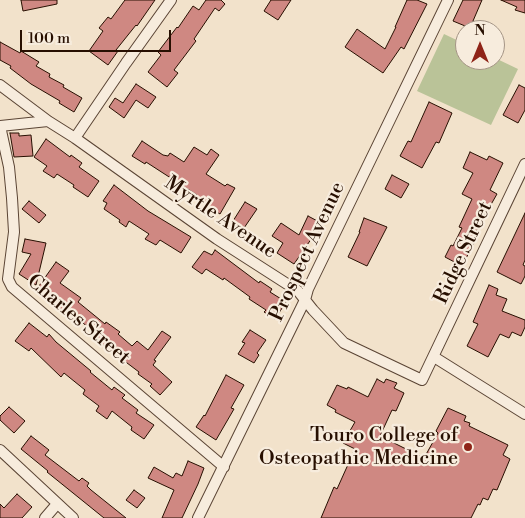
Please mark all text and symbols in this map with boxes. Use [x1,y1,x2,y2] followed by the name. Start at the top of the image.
[22,20,174,52] scale bar
[455,20,505,70] north arrow
[474,22,486,40] text: N
[28,29,70,48] text: 100 m
[159,172,281,264] street label: Myrtle Avenue
[265,179,351,325] street label: Prospect Avenue
[430,198,498,308] street label: Ridge Street
[22,270,134,370] street label: Charles Street
[259,424,458,471] place label: Touro College of Osteopathic Medicine
[462,441,474,453] marker: Touro College of Osteopathic Medicine

